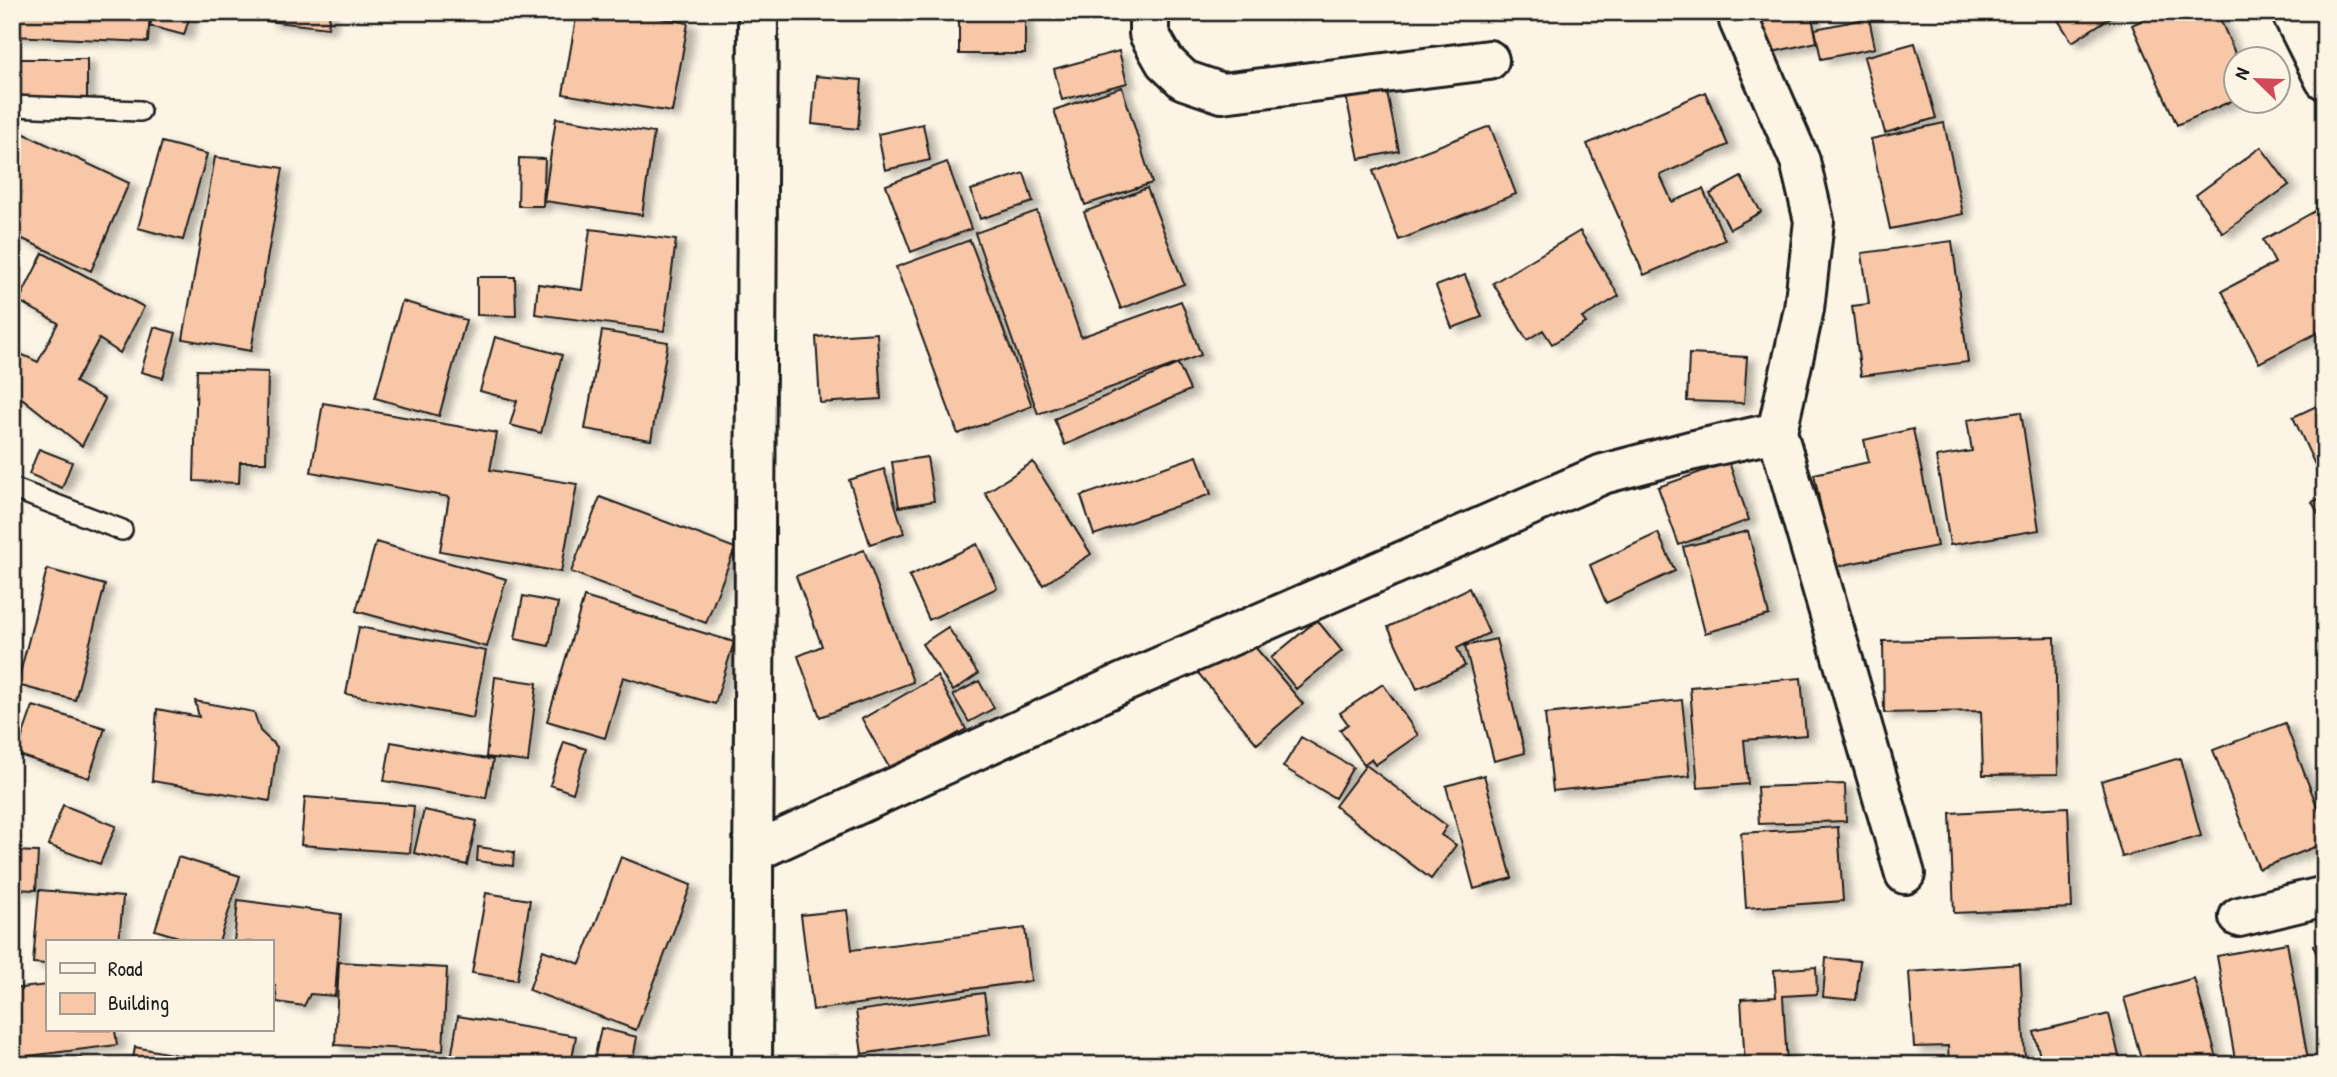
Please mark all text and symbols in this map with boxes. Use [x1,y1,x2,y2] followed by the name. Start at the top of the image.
[2222,46,2292,116] north arrow
[2227,64,2255,83] text: N
[46,940,273,1032] legend
[108,954,142,983] text: Road
[108,988,169,1017] text: Building

